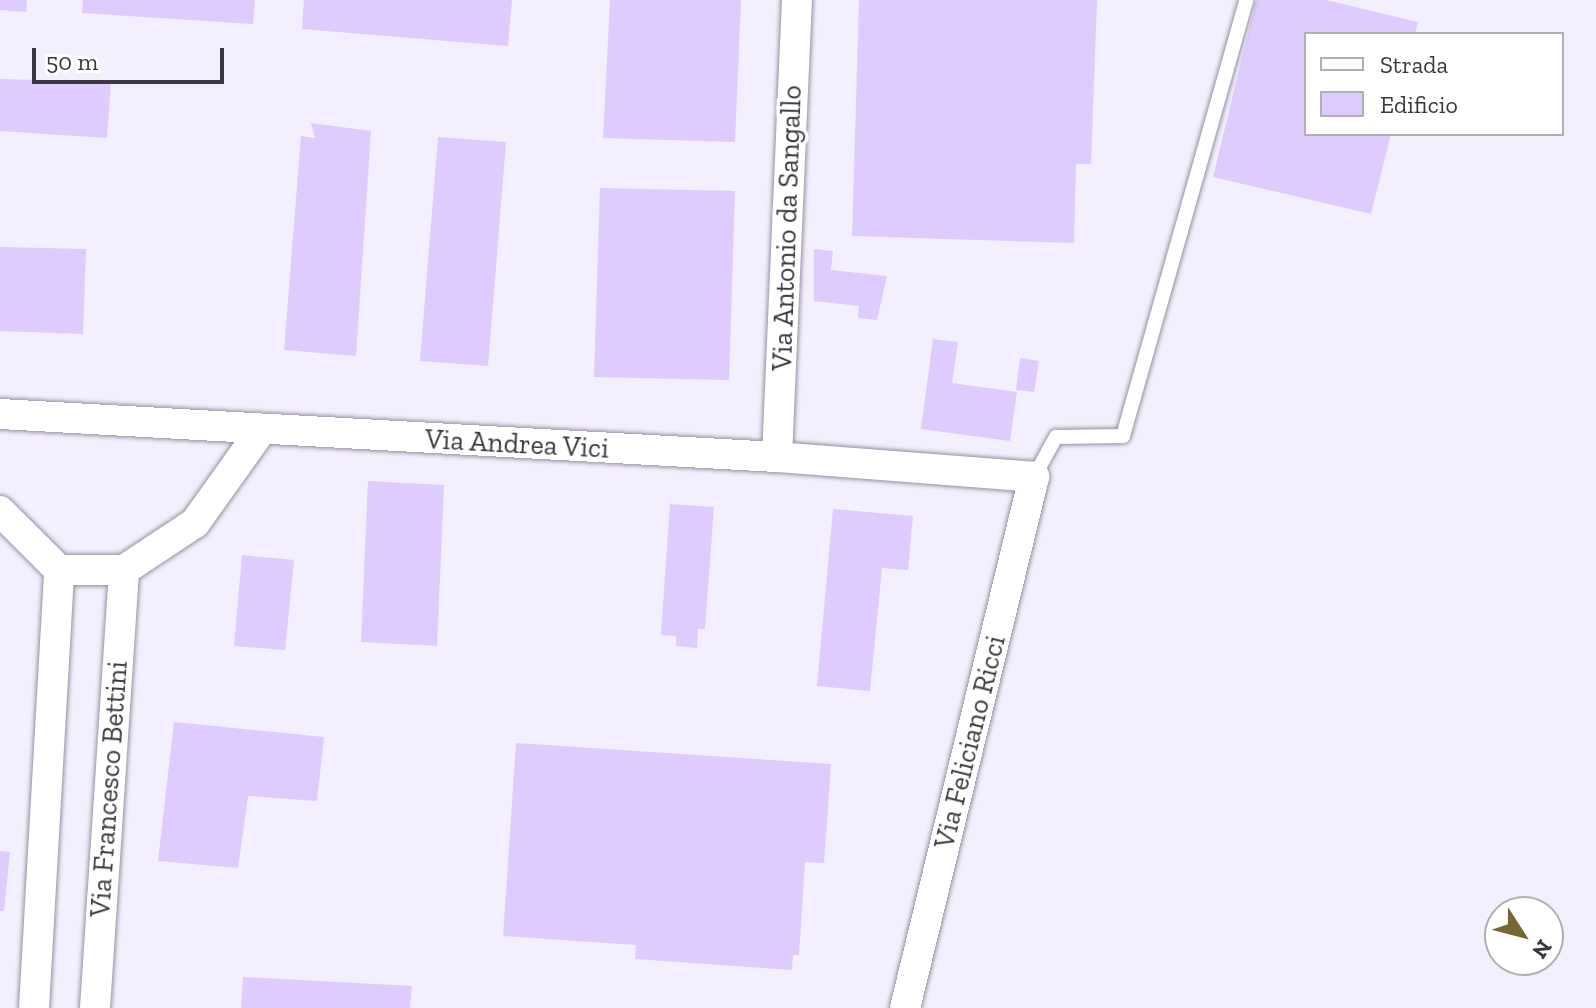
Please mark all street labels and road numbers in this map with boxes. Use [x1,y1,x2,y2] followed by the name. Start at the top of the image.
[765,84,809,372] street label: Via Antonio da Sangallo
[423,422,611,466] street label: Via Andrea Vici
[927,632,1013,852] street label: Via Feliciano Ricci
[83,660,135,918] street label: Via Francesco Bettini

